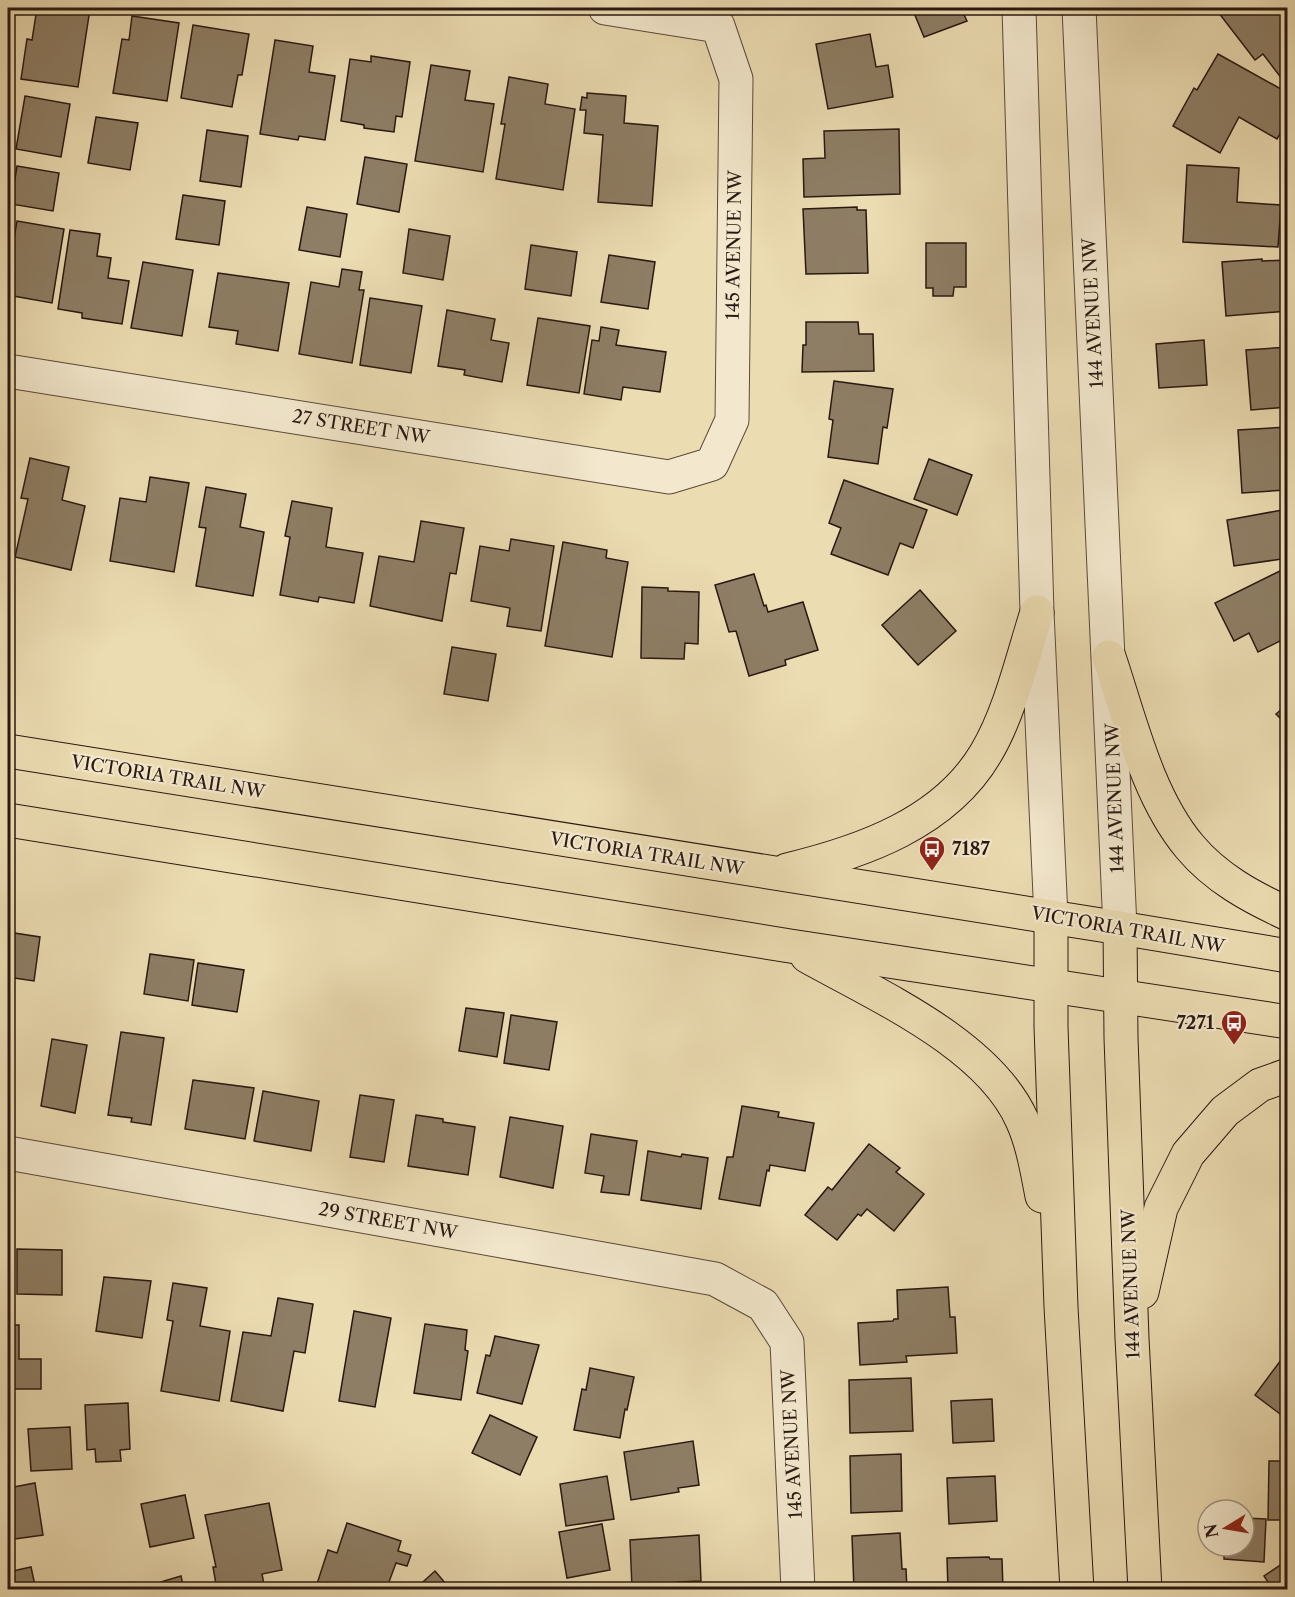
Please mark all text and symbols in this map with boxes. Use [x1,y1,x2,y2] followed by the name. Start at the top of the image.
[722,169,746,320] street label: 145 AVENUE NW
[1078,236,1108,389] street label: 144 AVENUE NW
[291,405,432,449] street label: 27 STREET NW
[1101,721,1129,873] street label: 144 AVENUE NW
[68,751,268,803] street label: VICTORIA TRAIL NW
[547,828,747,880] street label: VICTORIA TRAIL NW
[917,834,947,872] bus stop icon: 7187
[952,838,991,860] place label: 7187
[1029,902,1228,958] street label: VICTORIA TRAIL NW
[1219,1008,1249,1046] bus stop icon: 7271
[1176,1012,1214,1034] place label: 7271
[317,1198,460,1244] street label: 29 STREET NW
[1117,1207,1145,1359] street label: 144 AVENUE NW
[777,1367,807,1519] street label: 145 AVENUE NW
[1196,1498,1256,1558] north arrow
[1200,1522,1222,1540] text: N

